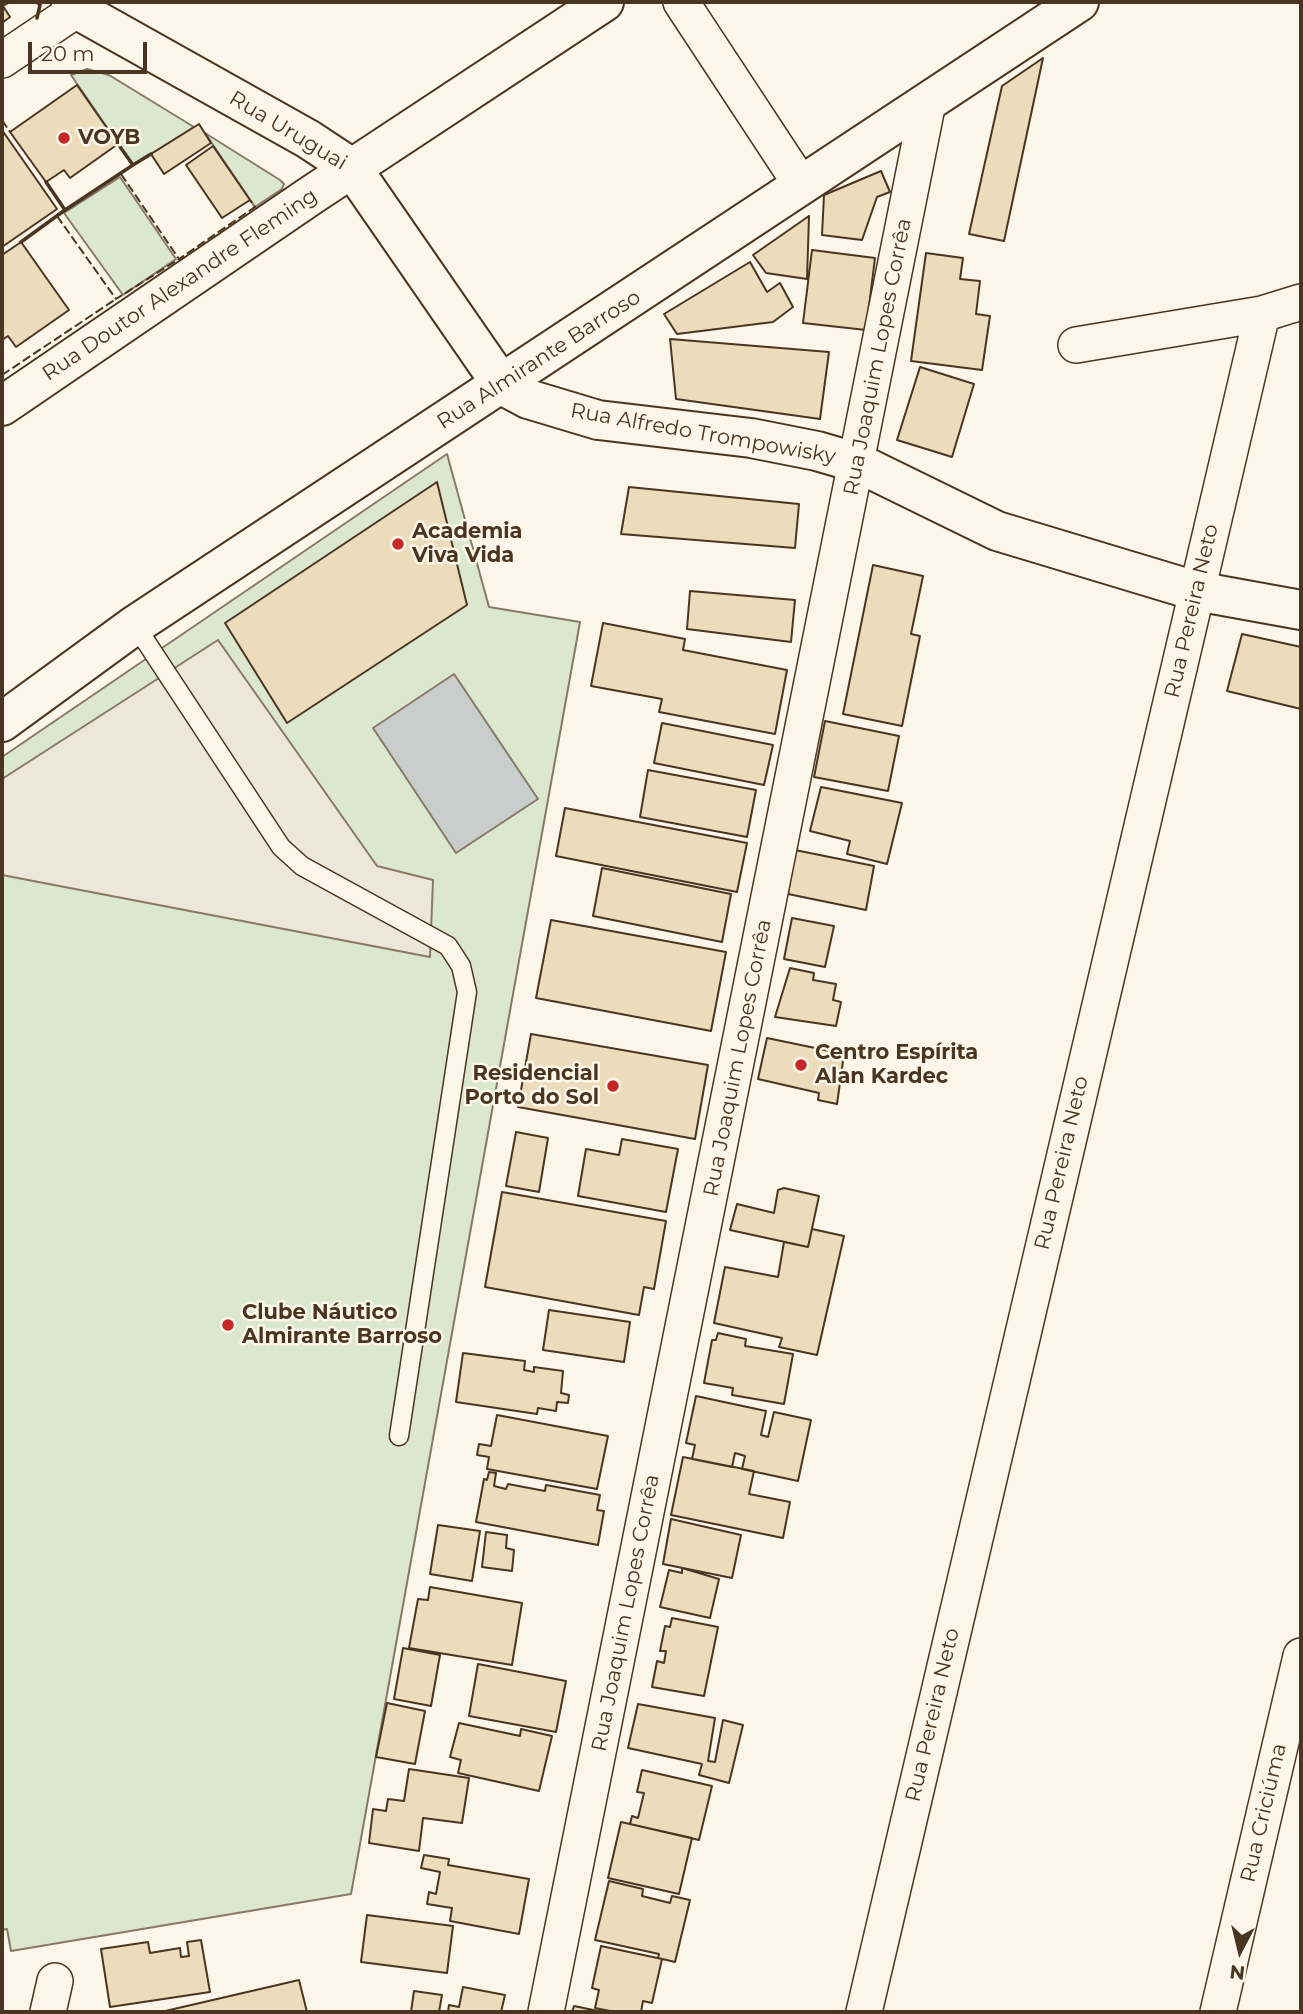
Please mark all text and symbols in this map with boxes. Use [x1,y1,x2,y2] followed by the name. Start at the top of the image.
[32,28,150,72] scale bar
[41,41,95,66] text: 20 m
[225,86,351,176] street label: Rua Uruguai
[78,125,140,151] place label: VOYB
[56,130,72,146] marker: VOYB
[38,183,322,387] street label: Rua Doutor Alexandre Fleming
[839,216,917,498] street label: Rua Joaquim Lopes Corrêa
[433,285,645,435] street label: Rua Almirante Barroso
[568,398,838,470] street label: Rua Alfredo Trompowisky
[412,519,523,569] place label: Academia Viva Vida
[1160,522,1224,700] street label: Rua Pereira Neto
[390,536,406,552] marker: Academia Viva Vida
[699,917,777,1199] street label: Rua Joaquim Lopes Corrêa
[815,1040,978,1090] place label: Centro Espírita Alan Kardec
[793,1057,809,1073] marker: Centro Espírita Alan Kardec
[465,1061,599,1111] place label: Residencial Porto do Sol
[1030,1074,1094,1252] street label: Rua Pereira Neto
[605,1078,621,1094] marker: Residencial Porto do Sol
[242,1300,442,1350] place label: Clube Náutico Almirante Barroso
[220,1317,236,1333] marker: Clube Náutico Almirante Barroso
[587,1472,665,1754] street label: Rua Joaquim Lopes Corrêa
[901,1626,965,1804] street label: Rua Pereira Neto
[1236,1741,1292,1885] street label: Rua Criciúma
[1205,1916,1275,1986] north arrow
[1228,1960,1246,1985] text: N

